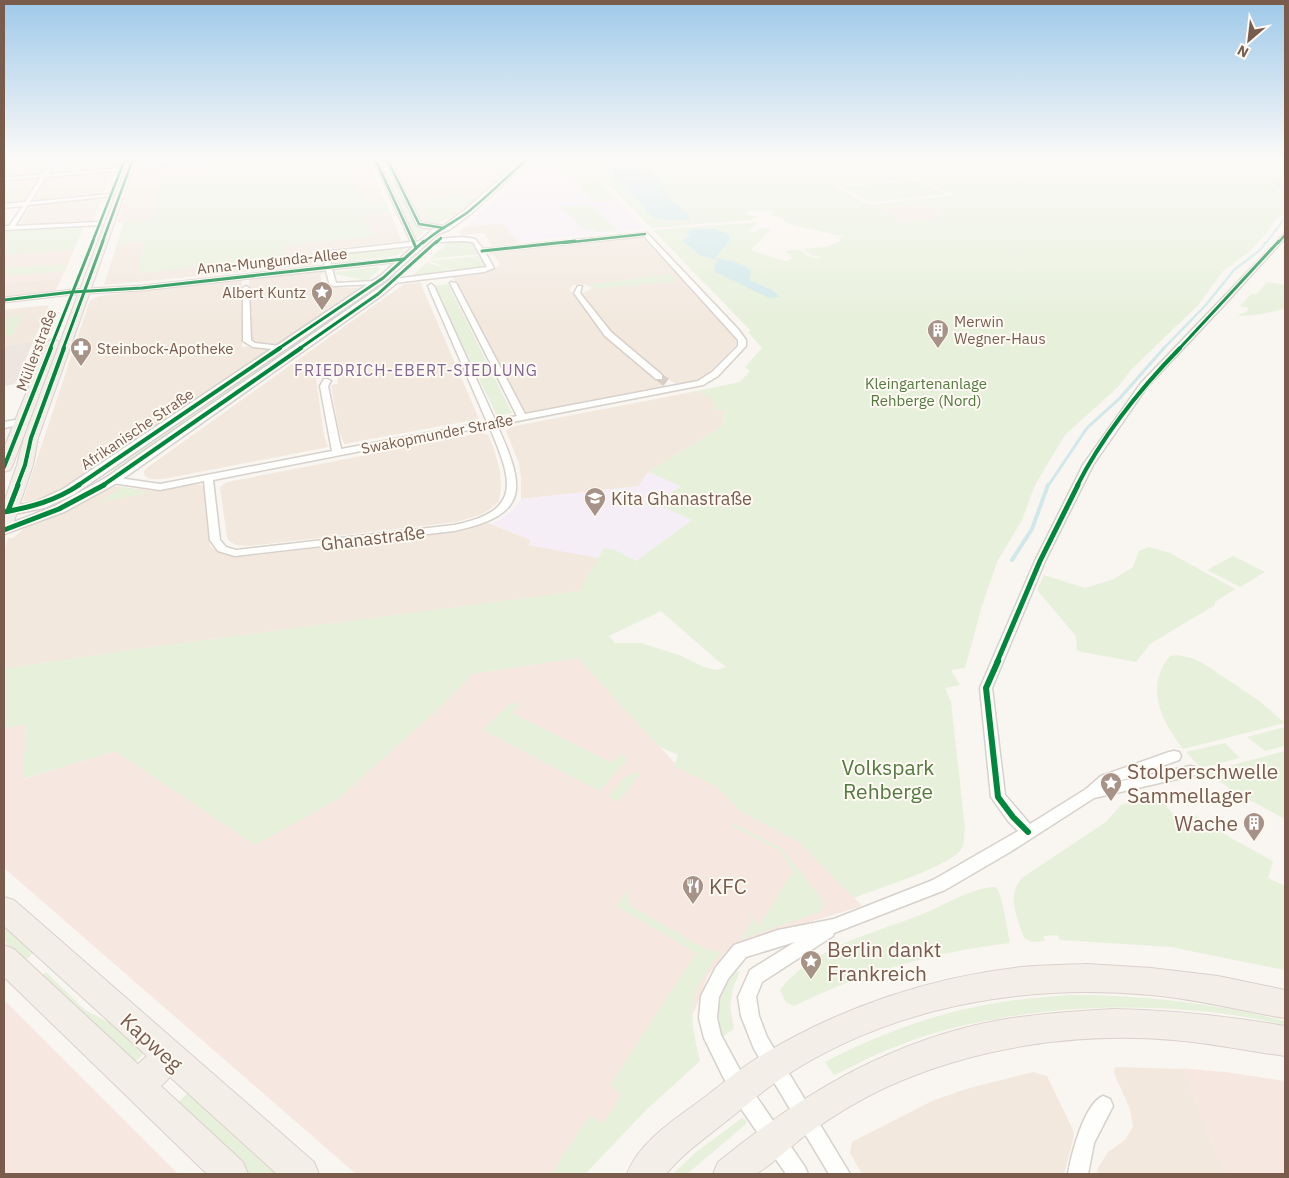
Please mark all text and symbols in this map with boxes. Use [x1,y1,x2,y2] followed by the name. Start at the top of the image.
[1224,15,1274,65] north arrow
[1234,41,1252,62] text: N
[196,244,348,278] street label: Anna-Mungunda-Allee
[310,280,334,311] place icon: Albert Kuntz
[222,283,306,302] place label: Albert Kuntz
[12,306,60,394] street label: Müllerstraße
[954,312,1046,348] place label: Merwin Wegner-Haus
[926,318,950,349] building icon: Merwin Wegner-Haus
[69,336,93,367] pharmacy icon: Steinbock-Apotheke
[97,339,234,358] place label: Steinbock-Apotheke
[294,360,538,380] district label: FRIEDRICH-EBERT-SIEDLUNG
[865,374,987,410] park label: Kleingartenanlage Rehberge (Nord)
[77,384,197,474] street label: Afrikanische Straße
[359,410,515,458] street label: Swakopmunder Straße
[583,486,607,517] school or university icon: Kita Ghanastraße
[611,487,752,510] place label: Kita Ghanastraße
[320,520,426,556] street label: Ghanastraße
[842,753,934,805] park label: Volkspark Rehberge
[1127,757,1278,809] place label: Stolperschwelle Sammellager
[1099,771,1123,802] place icon: Stolperschwelle Sammellager
[1174,809,1238,837] place label: Wache
[1242,811,1266,842] building icon: Wache
[709,872,747,900] place label: KFC
[681,874,705,905] restaurant icon: KFC
[827,935,941,987] place label: Berlin dankt Frankreich
[799,949,823,980] place icon: Berlin dankt Frankreich
[115,1007,189,1077] street label: Kapweg

